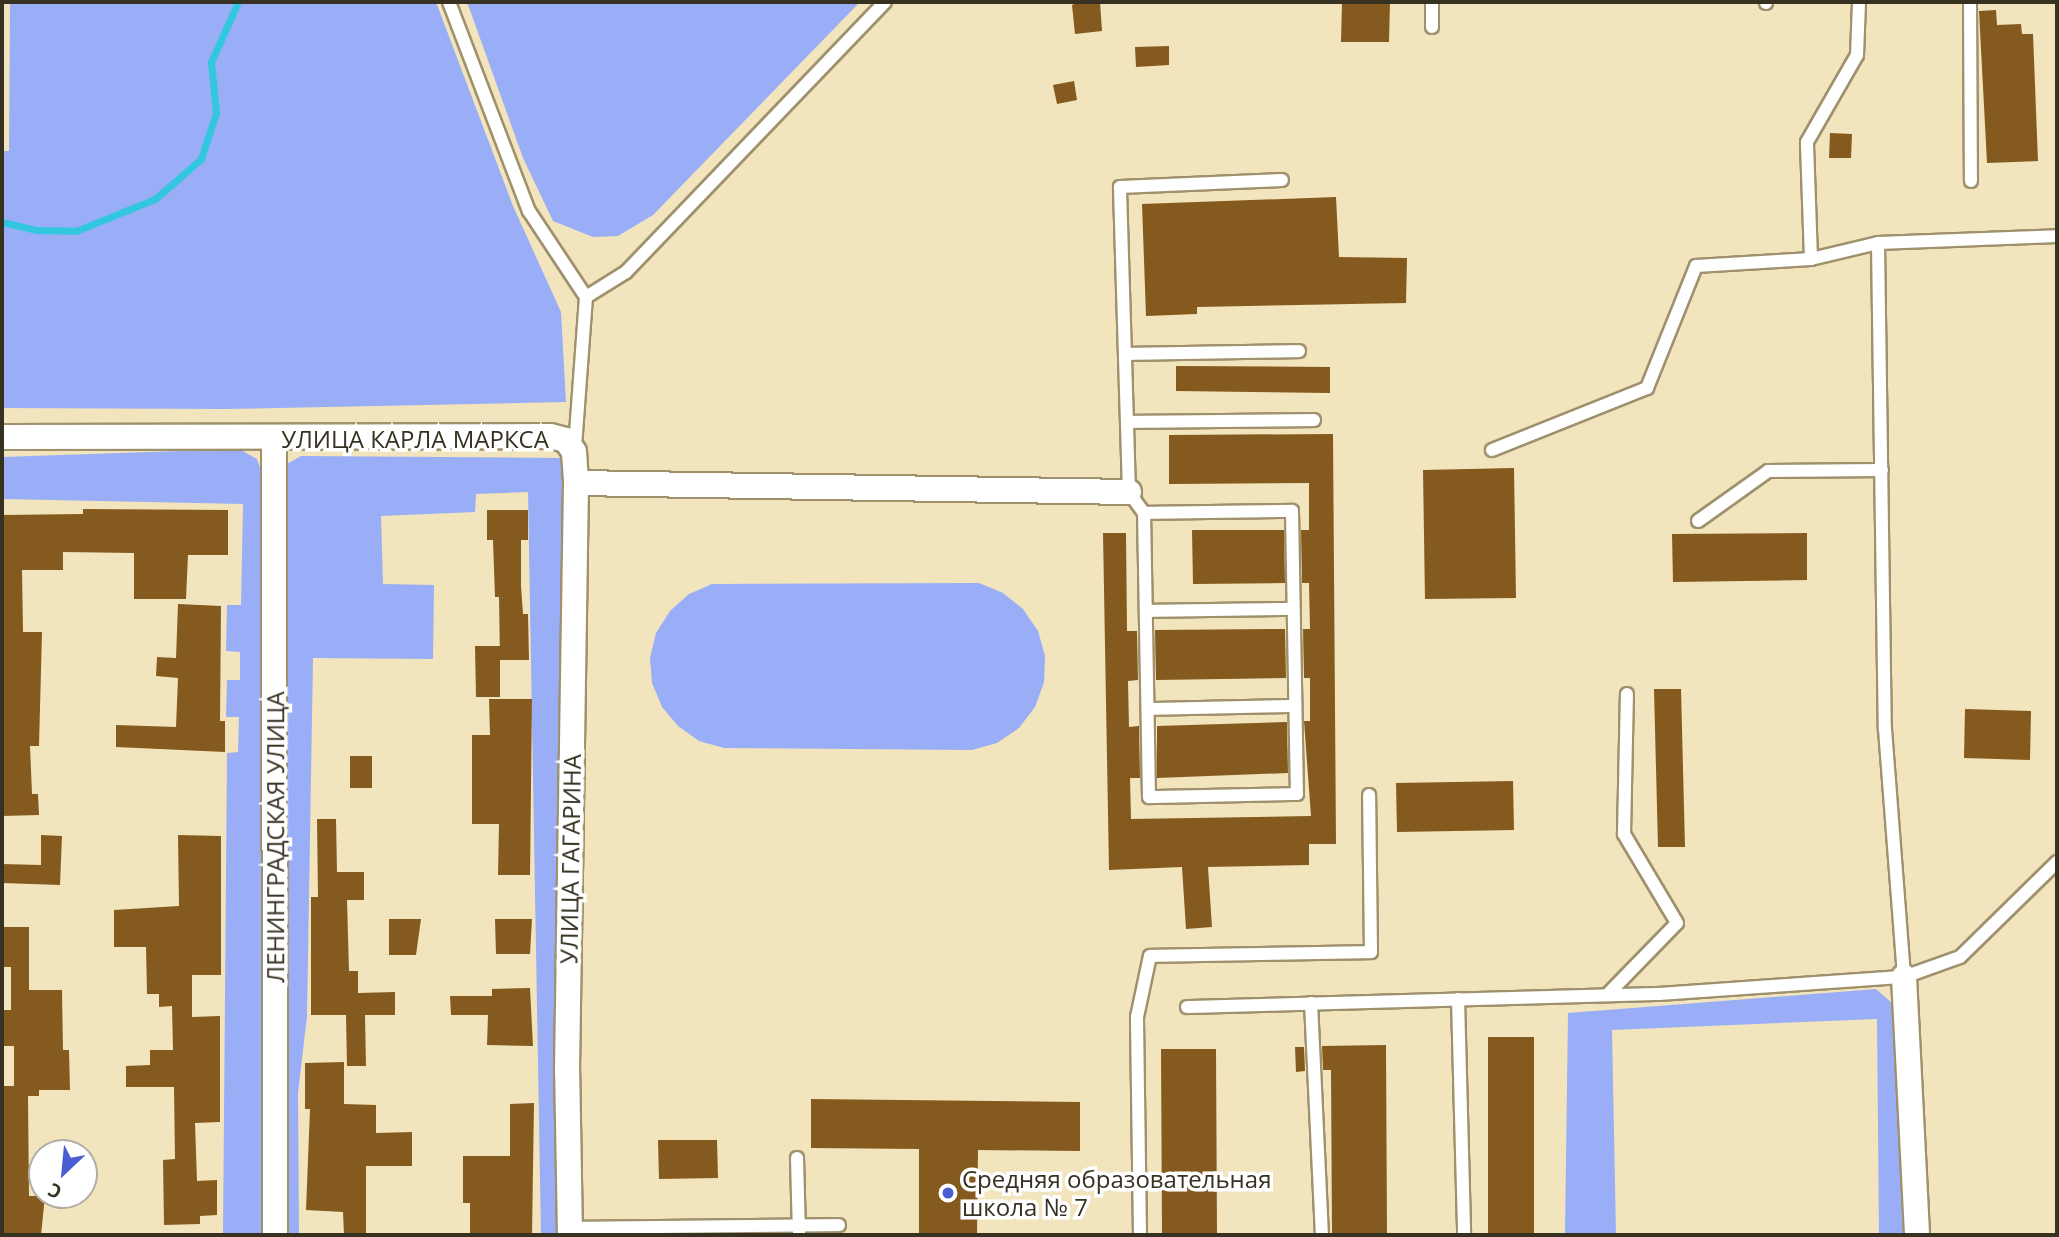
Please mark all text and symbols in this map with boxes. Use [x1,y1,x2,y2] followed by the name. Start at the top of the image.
[281,425,549,453] street label: УЛИЦА КАРЛА МАРКСА
[261,691,289,983] street label: ЛЕНИНГРАДСКАЯ УЛИЦА
[554,754,586,964] street label: УЛИЦА ГАГАРИНА
[28,1139,98,1209] north arrow
[962,1165,1271,1221] place label: Средняя образовательная школа № 7
[44,1177,66,1205] text: С
[940,1185,956,1201] marker: Средняя образовательная школа № 7

